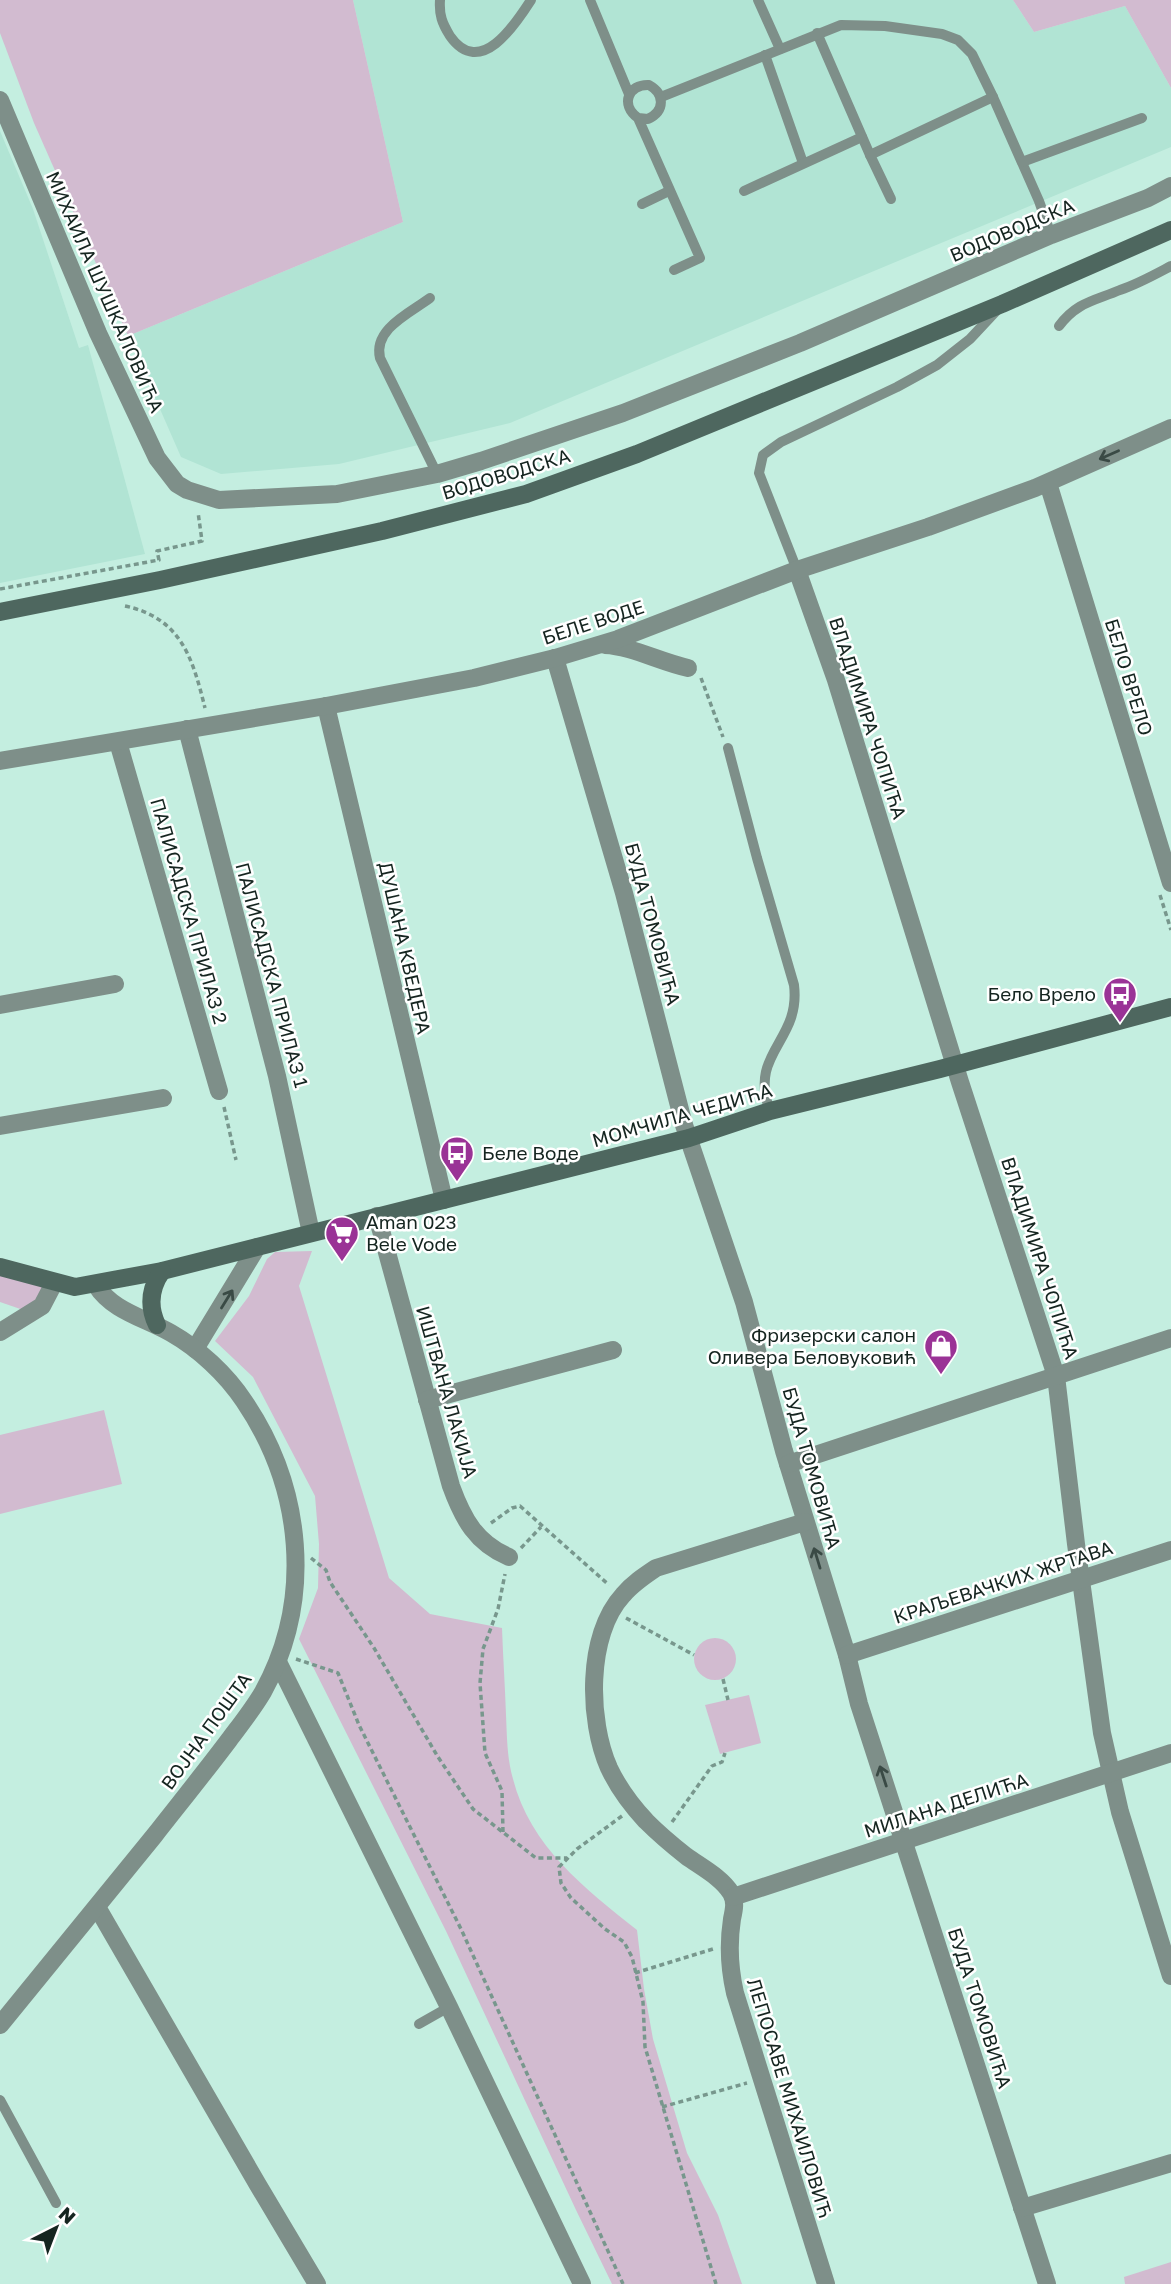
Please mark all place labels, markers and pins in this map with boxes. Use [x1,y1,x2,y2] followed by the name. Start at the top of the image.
[1101,975,1139,1024] bus stop icon: Бело Врело
[988,982,1096,1005] place label: Бело Врело
[438,1134,476,1183] bus stop icon: Беле Воде
[482,1141,579,1164] place label: Беле Воде
[366,1210,457,1255] place label: Aman 023 Bele Vode
[323,1214,361,1263] supermarket icon: Aman 023 Bele Vode
[708,1323,916,1368] place label: Фризерски салон Оливера Беловуковић
[922,1327,960,1376] shop icon: Фризерски салон Оливера Беловуковић

